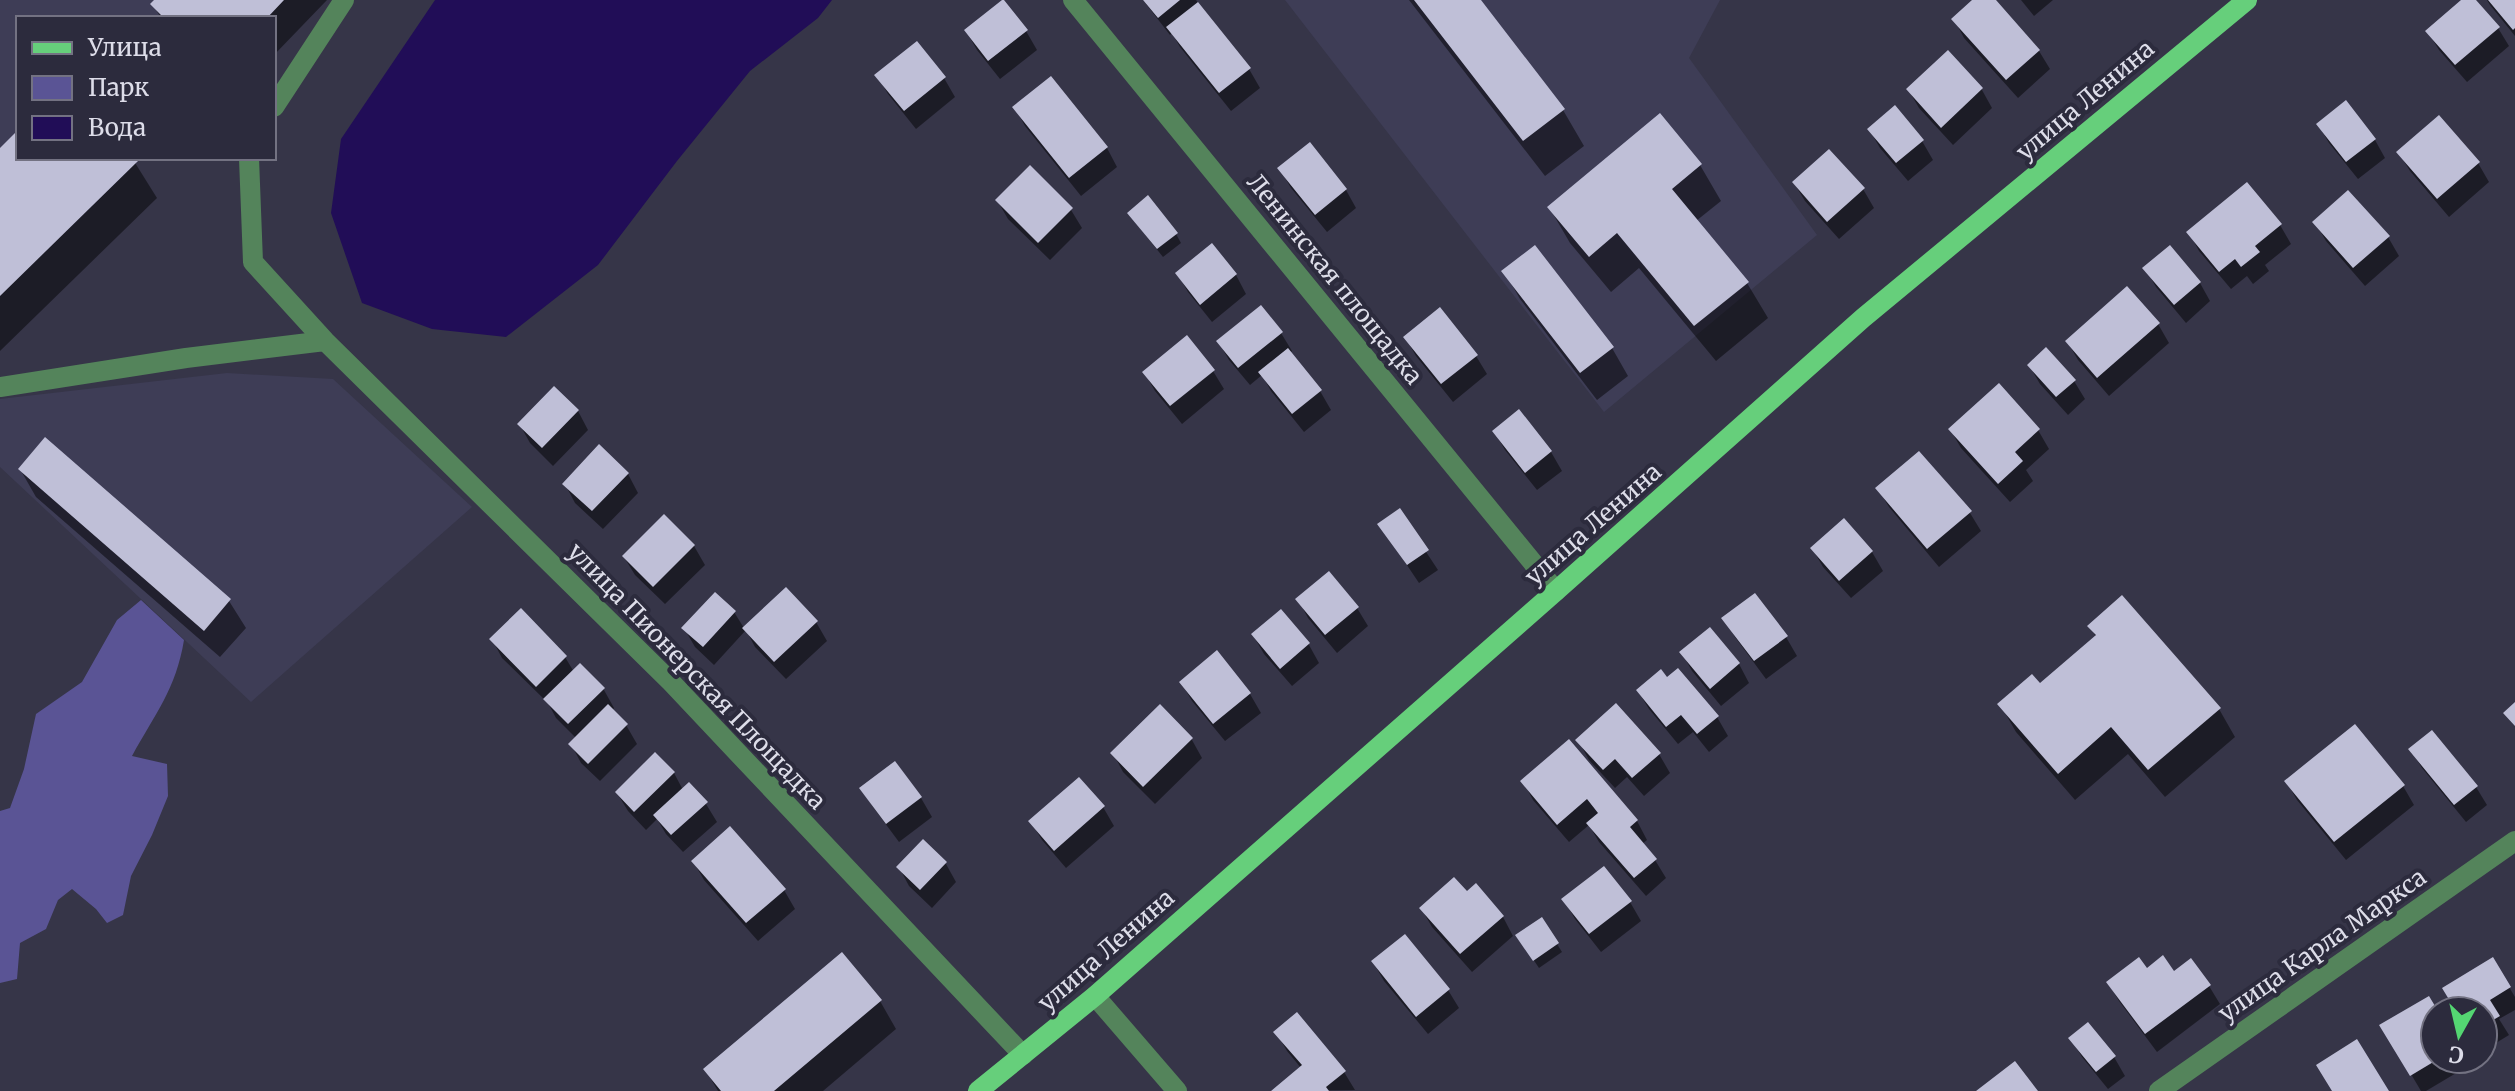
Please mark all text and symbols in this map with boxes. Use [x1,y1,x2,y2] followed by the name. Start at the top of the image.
[16,16,276,160] legend
[87,32,162,63] text: Улица
[2010,33,2161,167] street label: улица Ленина
[88,72,149,103] text: Парк
[88,112,146,143] text: Вода
[1240,167,1430,391] street label: Ленинская площадка
[1518,456,1668,592] street label: улица Ленина
[561,536,833,816] street label: улица Пионерская Площадка
[2212,861,2432,1028] street label: улица Карла Маркса
[1031,882,1181,1018] street label: улица Ленина
[2419,995,2499,1075] north arrow
[2447,1040,2465,1070] text: С

